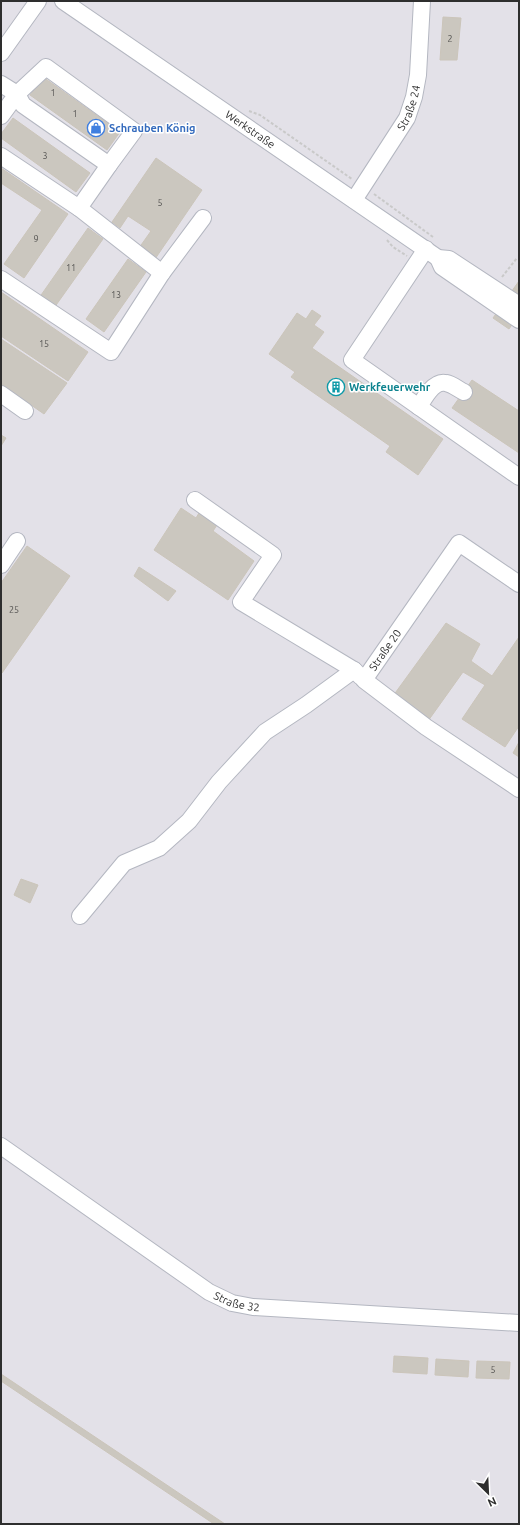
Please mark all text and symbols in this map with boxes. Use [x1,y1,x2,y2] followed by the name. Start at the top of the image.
[447,34,453,44] house number: 2
[395,84,422,133] street label: Straße 24
[50,88,56,98] house number: 1
[223,108,277,151] street label: Werkstraße
[72,109,78,119] house number: 1
[86,118,106,138] shop icon: Schrauben König
[109,122,195,134] place label: Schrauben König
[42,151,48,161] house number: 3
[157,198,163,208] house number: 5
[33,234,39,244] house number: 9
[66,263,76,273] house number: 11
[111,290,121,300] house number: 13
[39,339,49,349] house number: 15
[326,377,346,397] building icon: Werkfeuerwehr
[349,381,431,393] place label: Werkfeuerwehr
[9,605,19,615] house number: 25
[366,627,404,673] street label: Straße 20
[212,1289,260,1313] street label: Straße 32
[490,1365,496,1375] house number: 5
[468,1473,508,1513] north arrow
[486,1495,498,1509] text: N

